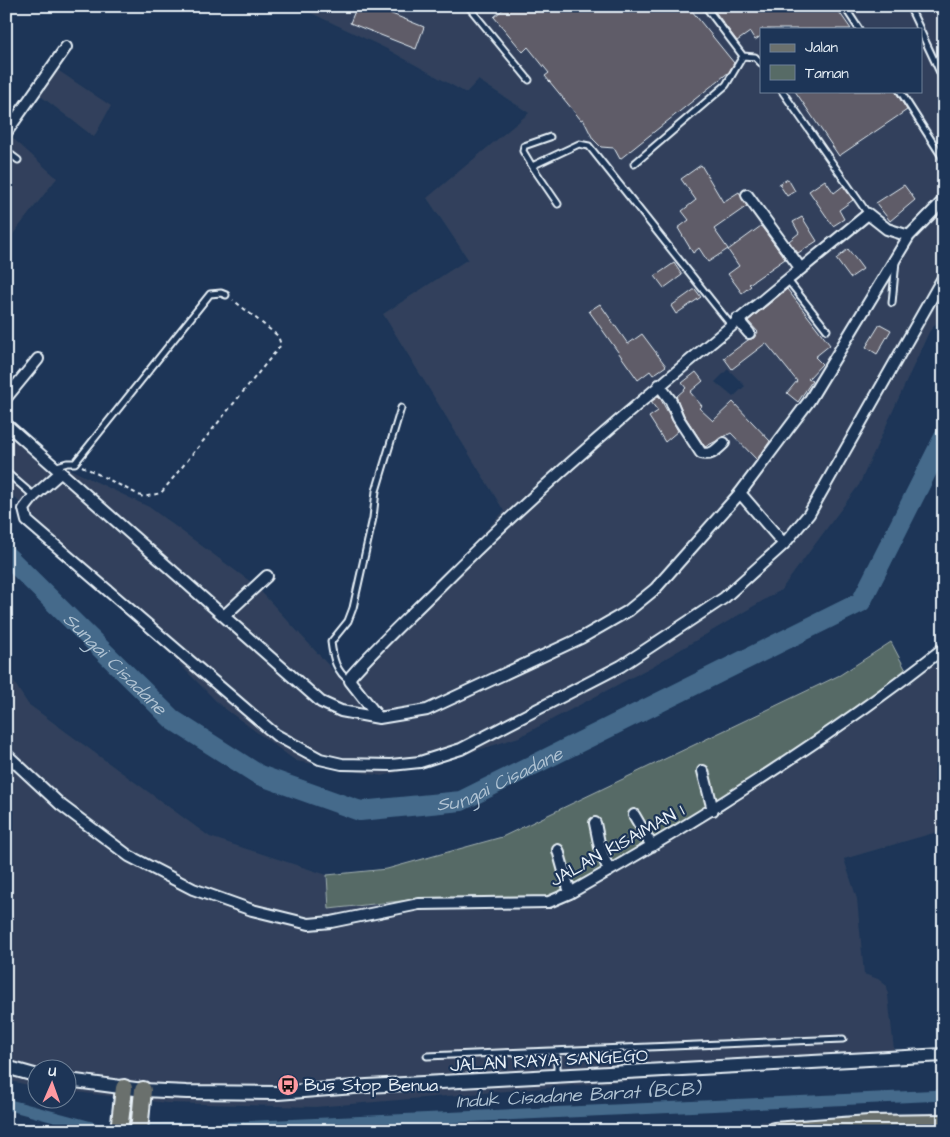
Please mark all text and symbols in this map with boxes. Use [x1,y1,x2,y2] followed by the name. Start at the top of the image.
[760,28,922,92] legend
[805,37,839,58] text: Jalan
[805,63,849,84] text: Taman
[57,607,174,723] water label: Sungai Cisadane
[435,740,569,818] water label: Sungai Cisadane
[545,798,689,893] street label: JALAN KISAIMAN 1
[449,1043,649,1078] street label: JALAN RAYA SANGEGO
[28,1060,78,1110] north arrow
[48,1062,57,1082] text: U
[276,1073,300,1097] bus stop icon: Bus Stop Benua
[304,1073,438,1098] place label: Bus Stop Benua
[455,1075,703,1115] water label: Induk Cisadane Barat (BCB)

